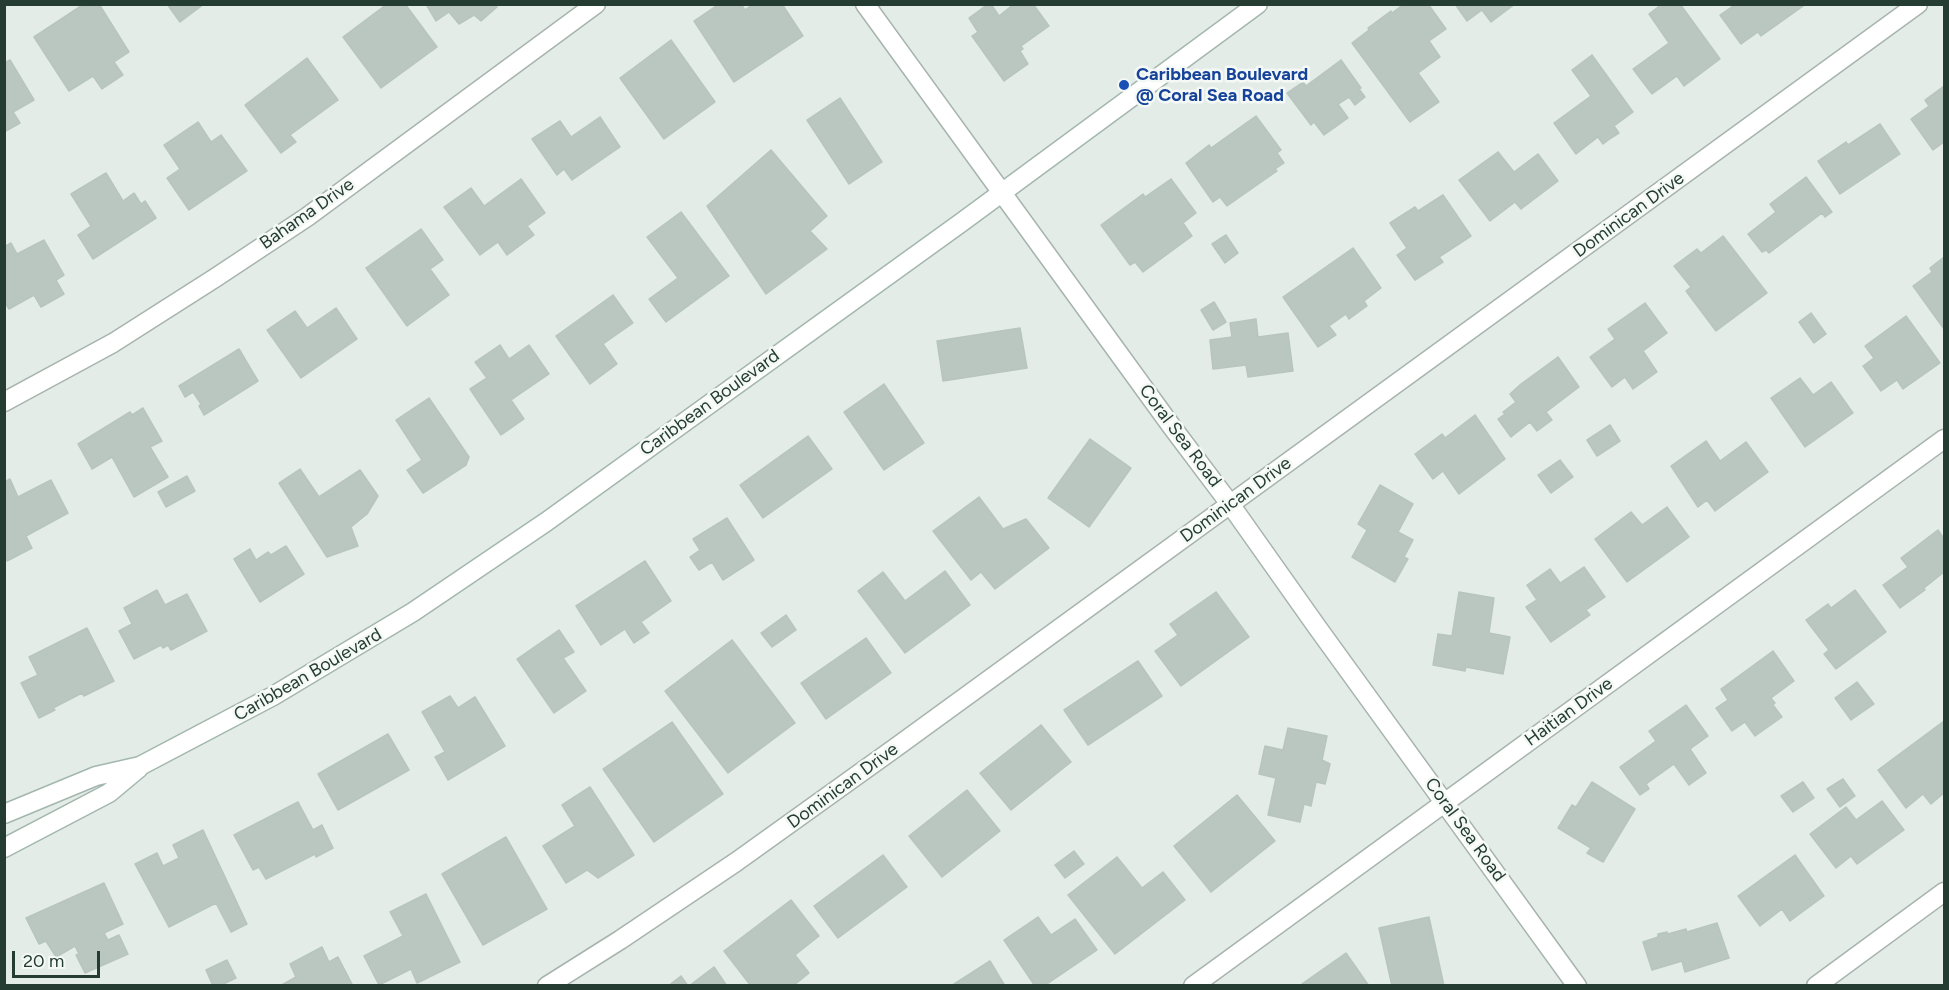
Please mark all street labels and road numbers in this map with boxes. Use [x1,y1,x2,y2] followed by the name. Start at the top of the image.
[1569,168,1689,262] street label: Dominican Drive
[256,174,358,254] street label: Bahama Drive
[636,345,784,461] street label: Caribbean Boulevard
[1134,380,1226,492] street label: Coral Sea Road
[1176,453,1296,547] street label: Dominican Drive
[230,624,386,726] street label: Caribbean Boulevard
[1521,673,1617,751] street label: Haitian Drive
[783,739,903,833] street label: Dominican Drive
[1420,774,1510,886] street label: Coral Sea Road

